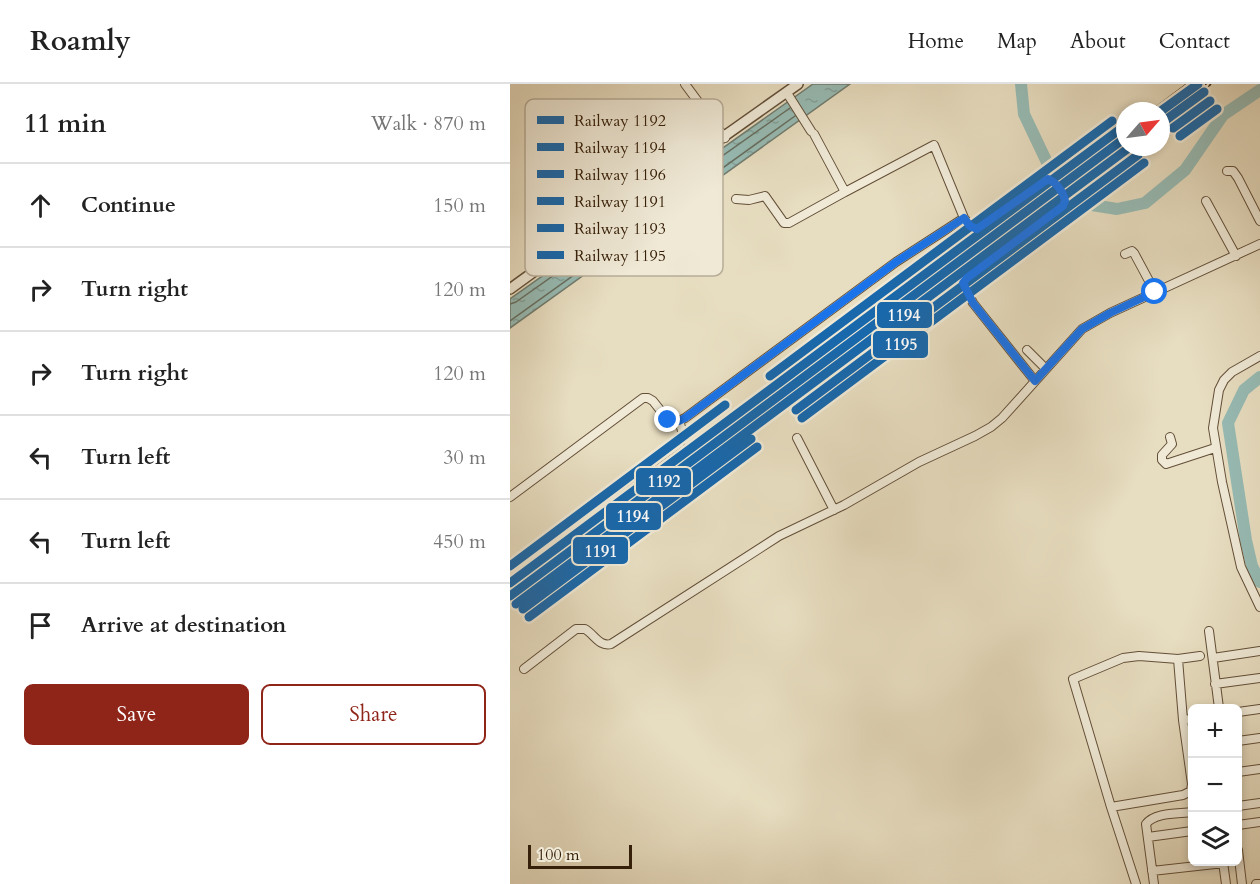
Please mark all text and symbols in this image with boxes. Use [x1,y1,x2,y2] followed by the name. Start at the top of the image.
[30,22,131,60] text: Roamly
[908,27,964,56] text: Home
[997,27,1037,56] text: Map
[1070,27,1126,56] text: About
[1159,27,1230,56] text: Contact
[525,99,723,276] legend
[1116,102,1170,156] north arrow
[24,106,107,141] text: 11 min
[371,110,486,137] text: Walk · 870 m
[574,110,666,132] text: Railway 1192
[574,137,666,159] text: Railway 1194
[574,164,666,186] text: Railway 1196
[24,189,57,222] icon: ahead
[81,190,176,220] text: Continue
[574,191,666,213] text: Railway 1191
[433,192,486,219] text: 150 m
[574,218,666,240] text: Railway 1193
[574,245,666,267] text: Railway 1195
[24,273,57,306] icon: right
[81,274,188,304] text: Turn right
[433,276,486,303] text: 120 m
[1141,278,1167,304] route start
[876,301,933,329] line badge: 1194
[888,305,920,327] text: 1194
[872,330,929,359] line badge: 1195
[885,334,917,356] text: 1195
[24,357,57,390] icon: right
[81,358,188,388] text: Turn right
[433,360,486,387] text: 120 m
[654,406,680,432] route end
[24,441,57,474] icon: left
[81,442,170,472] text: Turn left
[443,444,486,471] text: 30 m
[635,467,692,496] line badge: 1192
[648,471,680,493] text: 1192
[605,502,662,531] line badge: 1194
[617,506,649,528] text: 1194
[24,525,57,558] icon: left
[81,526,170,556] text: Turn left
[433,528,486,555] text: 450 m
[572,536,629,565] line badge: 1191
[585,541,617,563] text: 1191
[24,609,57,642] icon: arrive
[81,610,286,640] text: Arrive at destination
[24,684,249,745] button: Save
[261,684,486,745] button: Share
[1188,704,1242,866] map controls
[1188,704,1242,758] button: +
[1188,758,1242,812] button: −
[1188,812,1242,866] button: layers
[528,842,632,870] scale bar
[537,844,579,866] text: 100 m

